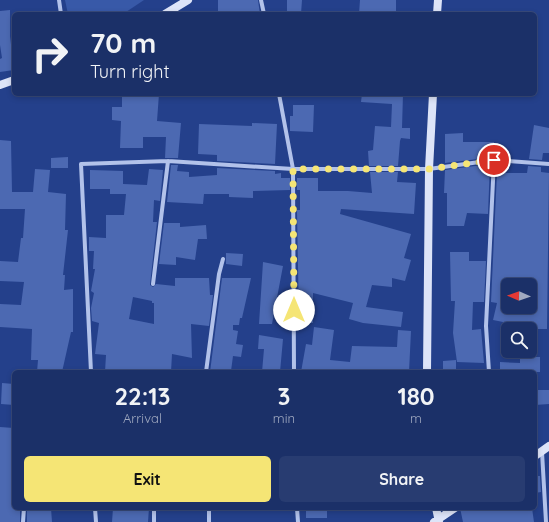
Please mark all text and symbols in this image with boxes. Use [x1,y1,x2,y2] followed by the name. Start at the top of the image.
[90,25,156,60] text: 70 m
[24,28,76,80] icon: right
[90,60,170,83] text: Turn right
[477,143,511,177] pin
[483,149,505,171] icon: arrive
[501,278,537,314] north arrow
[501,278,537,358] map controls
[273,289,315,331] position arrow
[501,322,537,358] button: search
[114,381,170,411] text: 22:13
[277,381,290,411] text: 3
[397,381,435,411] text: 180
[123,410,162,426] text: Arrival
[273,410,295,426] text: min
[410,410,422,426] text: m
[24,456,271,502] button: Exit
[279,456,525,502] button: Share

